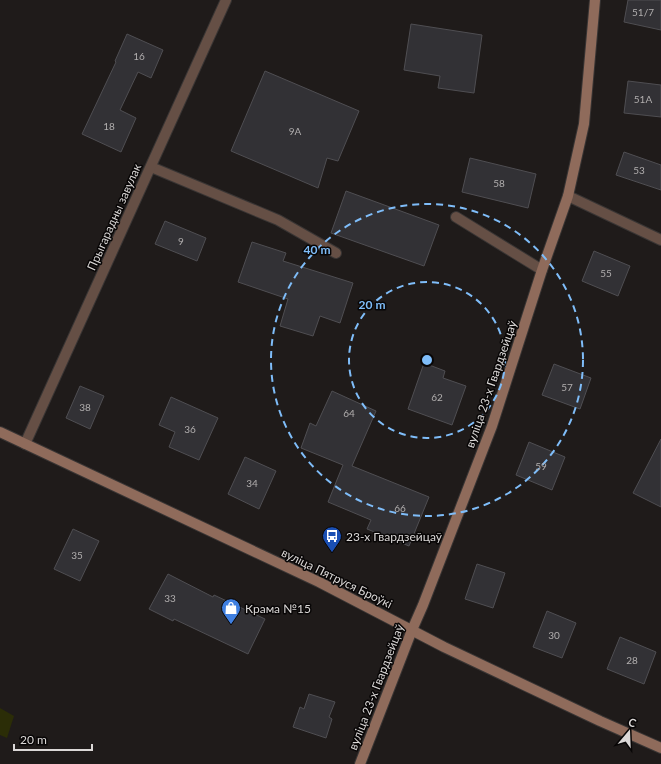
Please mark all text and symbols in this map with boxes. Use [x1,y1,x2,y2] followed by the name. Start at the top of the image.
[632,6,654,18] house number: 51/7
[133,50,145,62] house number: 16
[634,93,652,105] house number: 51А
[103,120,115,132] house number: 18
[289,125,302,137] house number: 9А
[84,160,145,273] street label: Прыгарадны завулак
[633,164,645,176] house number: 53
[493,177,505,189] house number: 58
[178,235,184,247] house number: 9
[304,242,330,257] text: 40 m
[600,267,612,279] house number: 55
[359,297,385,312] text: 20 m
[462,318,520,450] street label: вуліца 23-х Гвардзейцаў
[420,353,434,367] centre of rings
[561,381,573,393] house number: 57
[431,391,443,403] house number: 62
[79,401,91,413] house number: 38
[343,407,355,419] house number: 64
[184,423,196,435] house number: 36
[535,460,547,472] house number: 59
[246,477,258,489] house number: 34
[394,502,406,514] house number: 66
[321,525,343,553] bus stop icon: 23-х Гвардзейцаў
[346,529,443,544] place label: 23-х Гвардзейцаў
[279,545,395,611] street label: вуліца Пятруся Броўкі
[71,549,83,561] house number: 35
[164,592,176,604] house number: 33
[220,597,242,625] shop icon: Крама №15
[245,601,311,616] place label: Крама №15
[345,621,407,752] street label: вуліца 23-х Гвардзейцаў
[548,629,560,641] house number: 30
[626,654,638,666] house number: 28
[609,712,649,752] north arrow
[627,715,639,730] text: С
[14,726,92,752] scale bar
[20,732,47,747] text: 20 m

